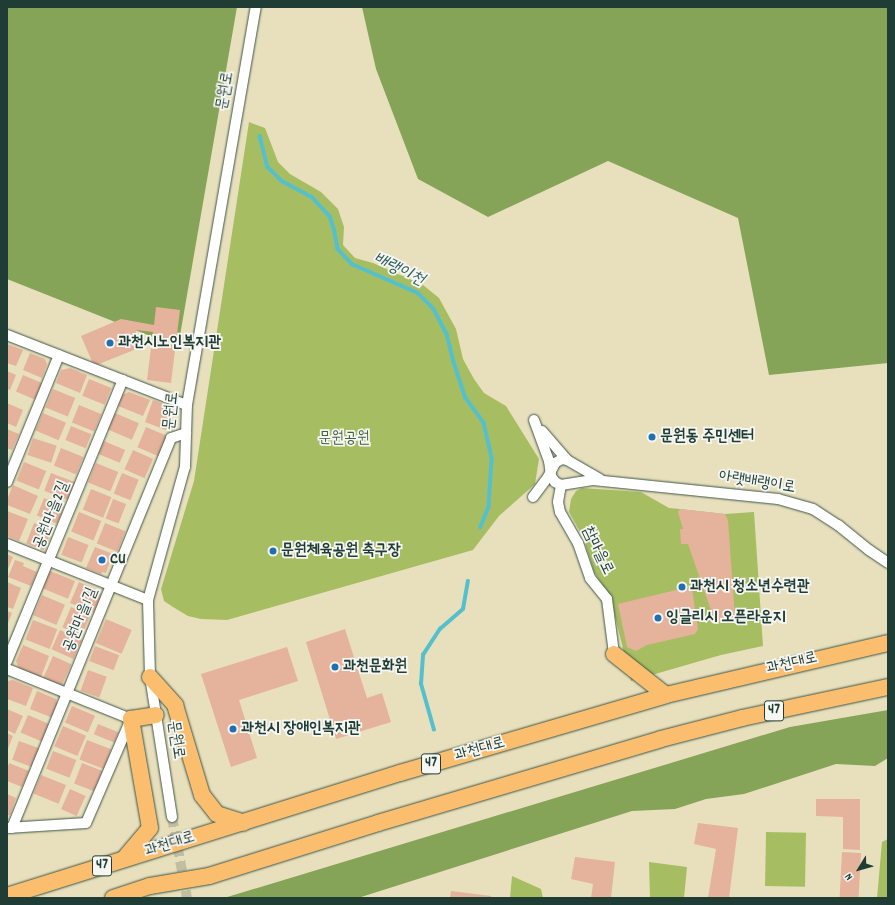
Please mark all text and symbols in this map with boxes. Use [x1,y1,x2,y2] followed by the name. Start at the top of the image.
[213,70,239,112] street label: 문원로
[369,250,427,292] water label: 배랭이천
[118,333,221,353] place label: 과천시노인복지관
[105,338,115,348] marker: 과천시노인복지관
[160,391,184,431] street label: 문원로
[660,427,754,447] place label: 문원동 주민센터
[318,429,370,449] park label: 문원공원
[647,432,657,442] marker: 문원동 주민센터
[717,467,797,499] street label: 아랫배랭이로
[30,478,74,552] street label: 공원마을2길
[577,524,617,578] street label: 참마을로
[281,541,401,561] place label: 문원체육공원 축구장
[268,546,278,556] marker: 문원체육공원 축구장
[110,550,126,570] place label: CU
[97,555,107,565] marker: CU
[690,577,810,597] place label: 과천시 청소년수련관
[677,582,687,592] marker: 과천시 청소년수련관
[59,585,103,655] street label: 공원마을1길
[666,608,786,628] place label: 잉글리시 오픈라운지
[653,613,663,623] marker: 잉글리시 오픈라운지
[765,649,819,679] street label: 과천대로
[343,657,407,677] place label: 과천문화원
[330,662,340,672] marker: 과천문화원
[764,698,784,724] road number: 47
[162,719,188,761] street label: 문원로
[241,719,361,739] place label: 과천시 장애인복지관
[228,724,238,734] marker: 과천시 장애인복지관
[453,734,507,766] street label: 과천대로
[421,751,441,777] road number: 47
[143,828,197,862] street label: 과천대로
[839,849,879,889] north arrow
[92,853,112,879] road number: 47
[841,869,857,883] text: N

